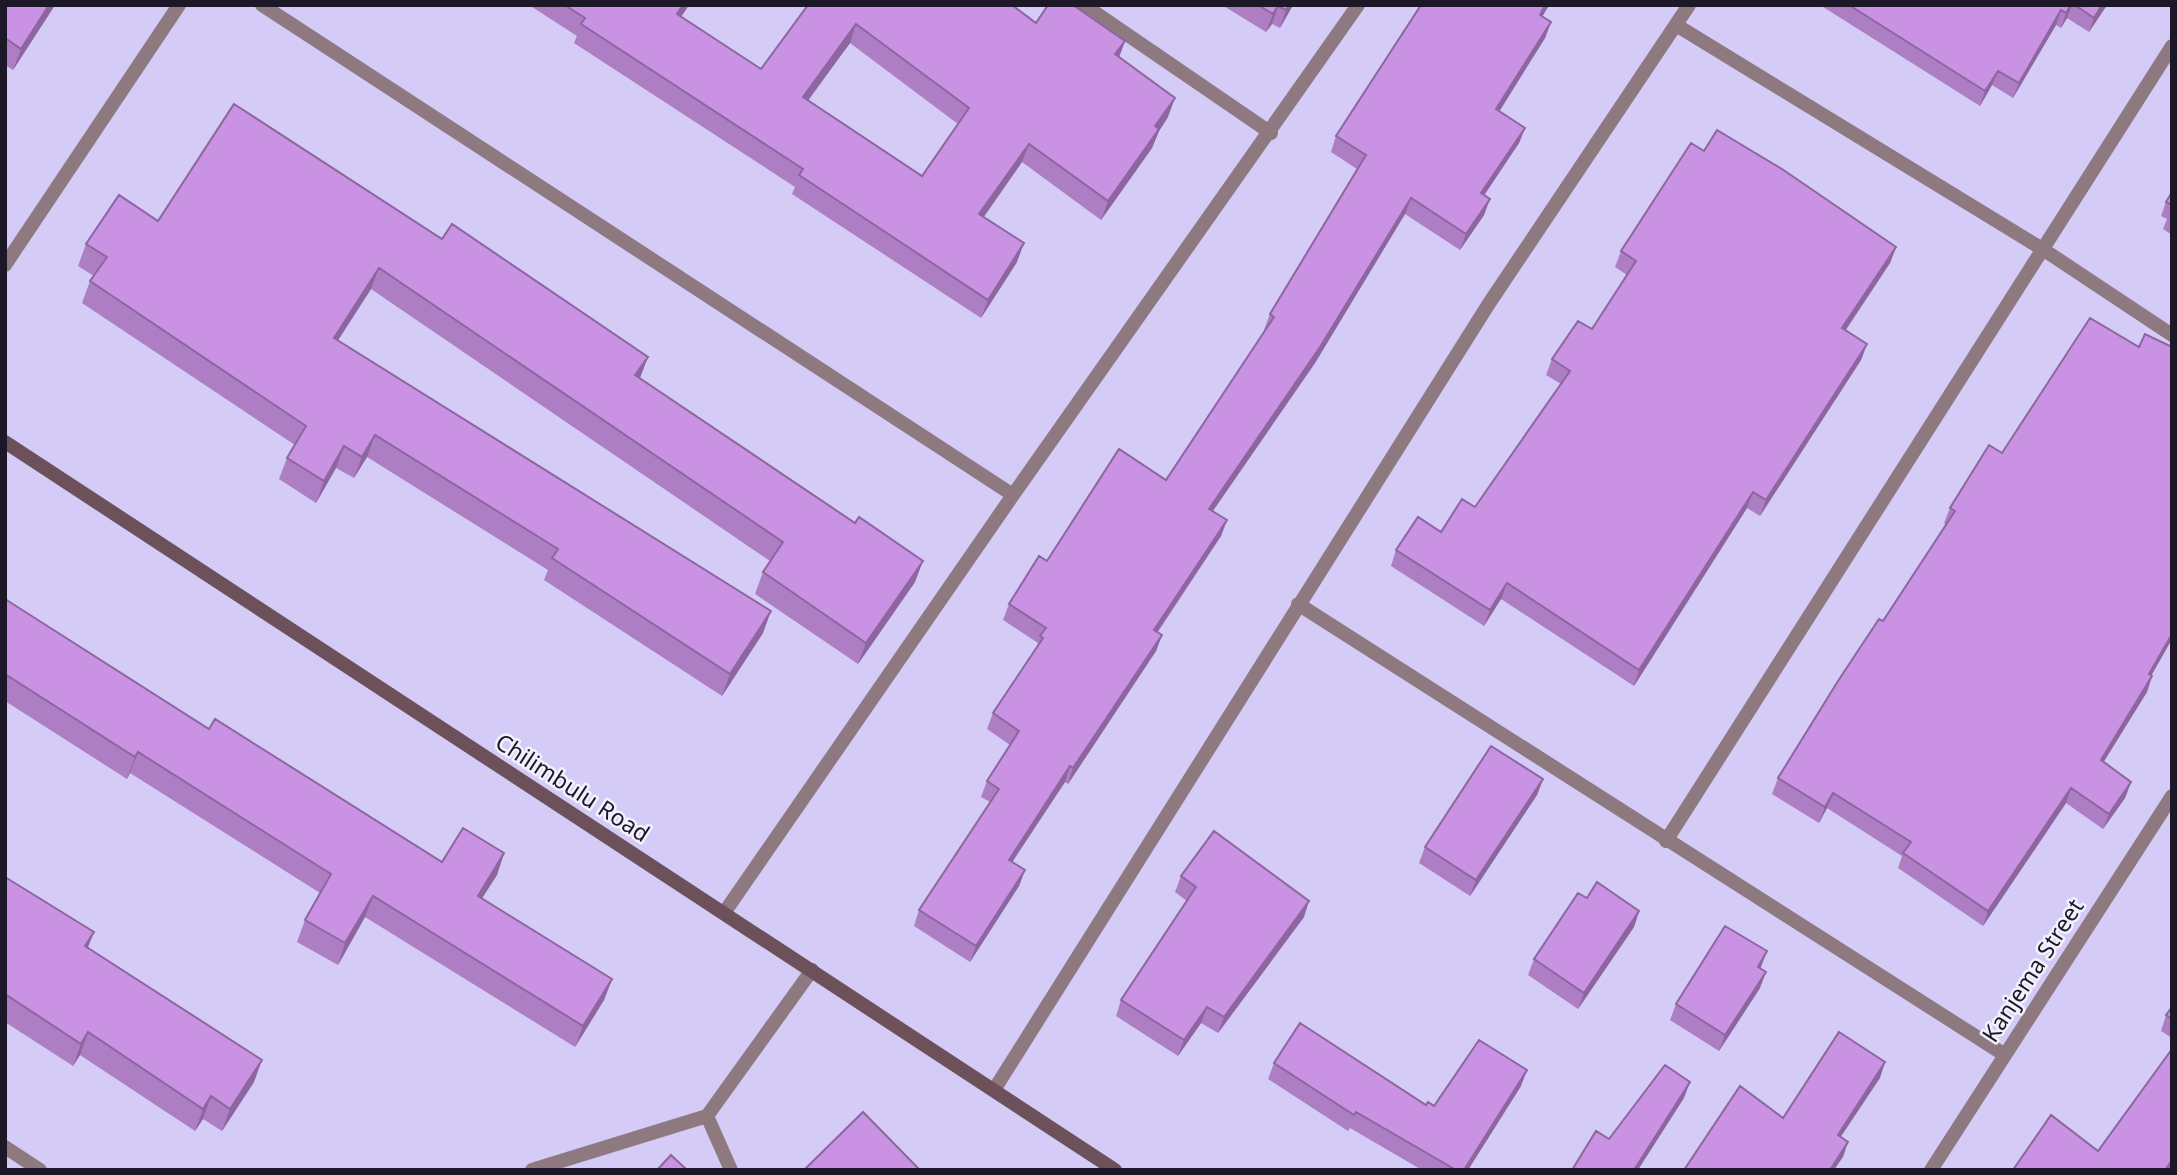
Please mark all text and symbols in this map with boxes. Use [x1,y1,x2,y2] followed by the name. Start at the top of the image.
[490,725,656,849] street label: Chilimbulu Road
[1974,892,2090,1048] street label: Kanjema Street

